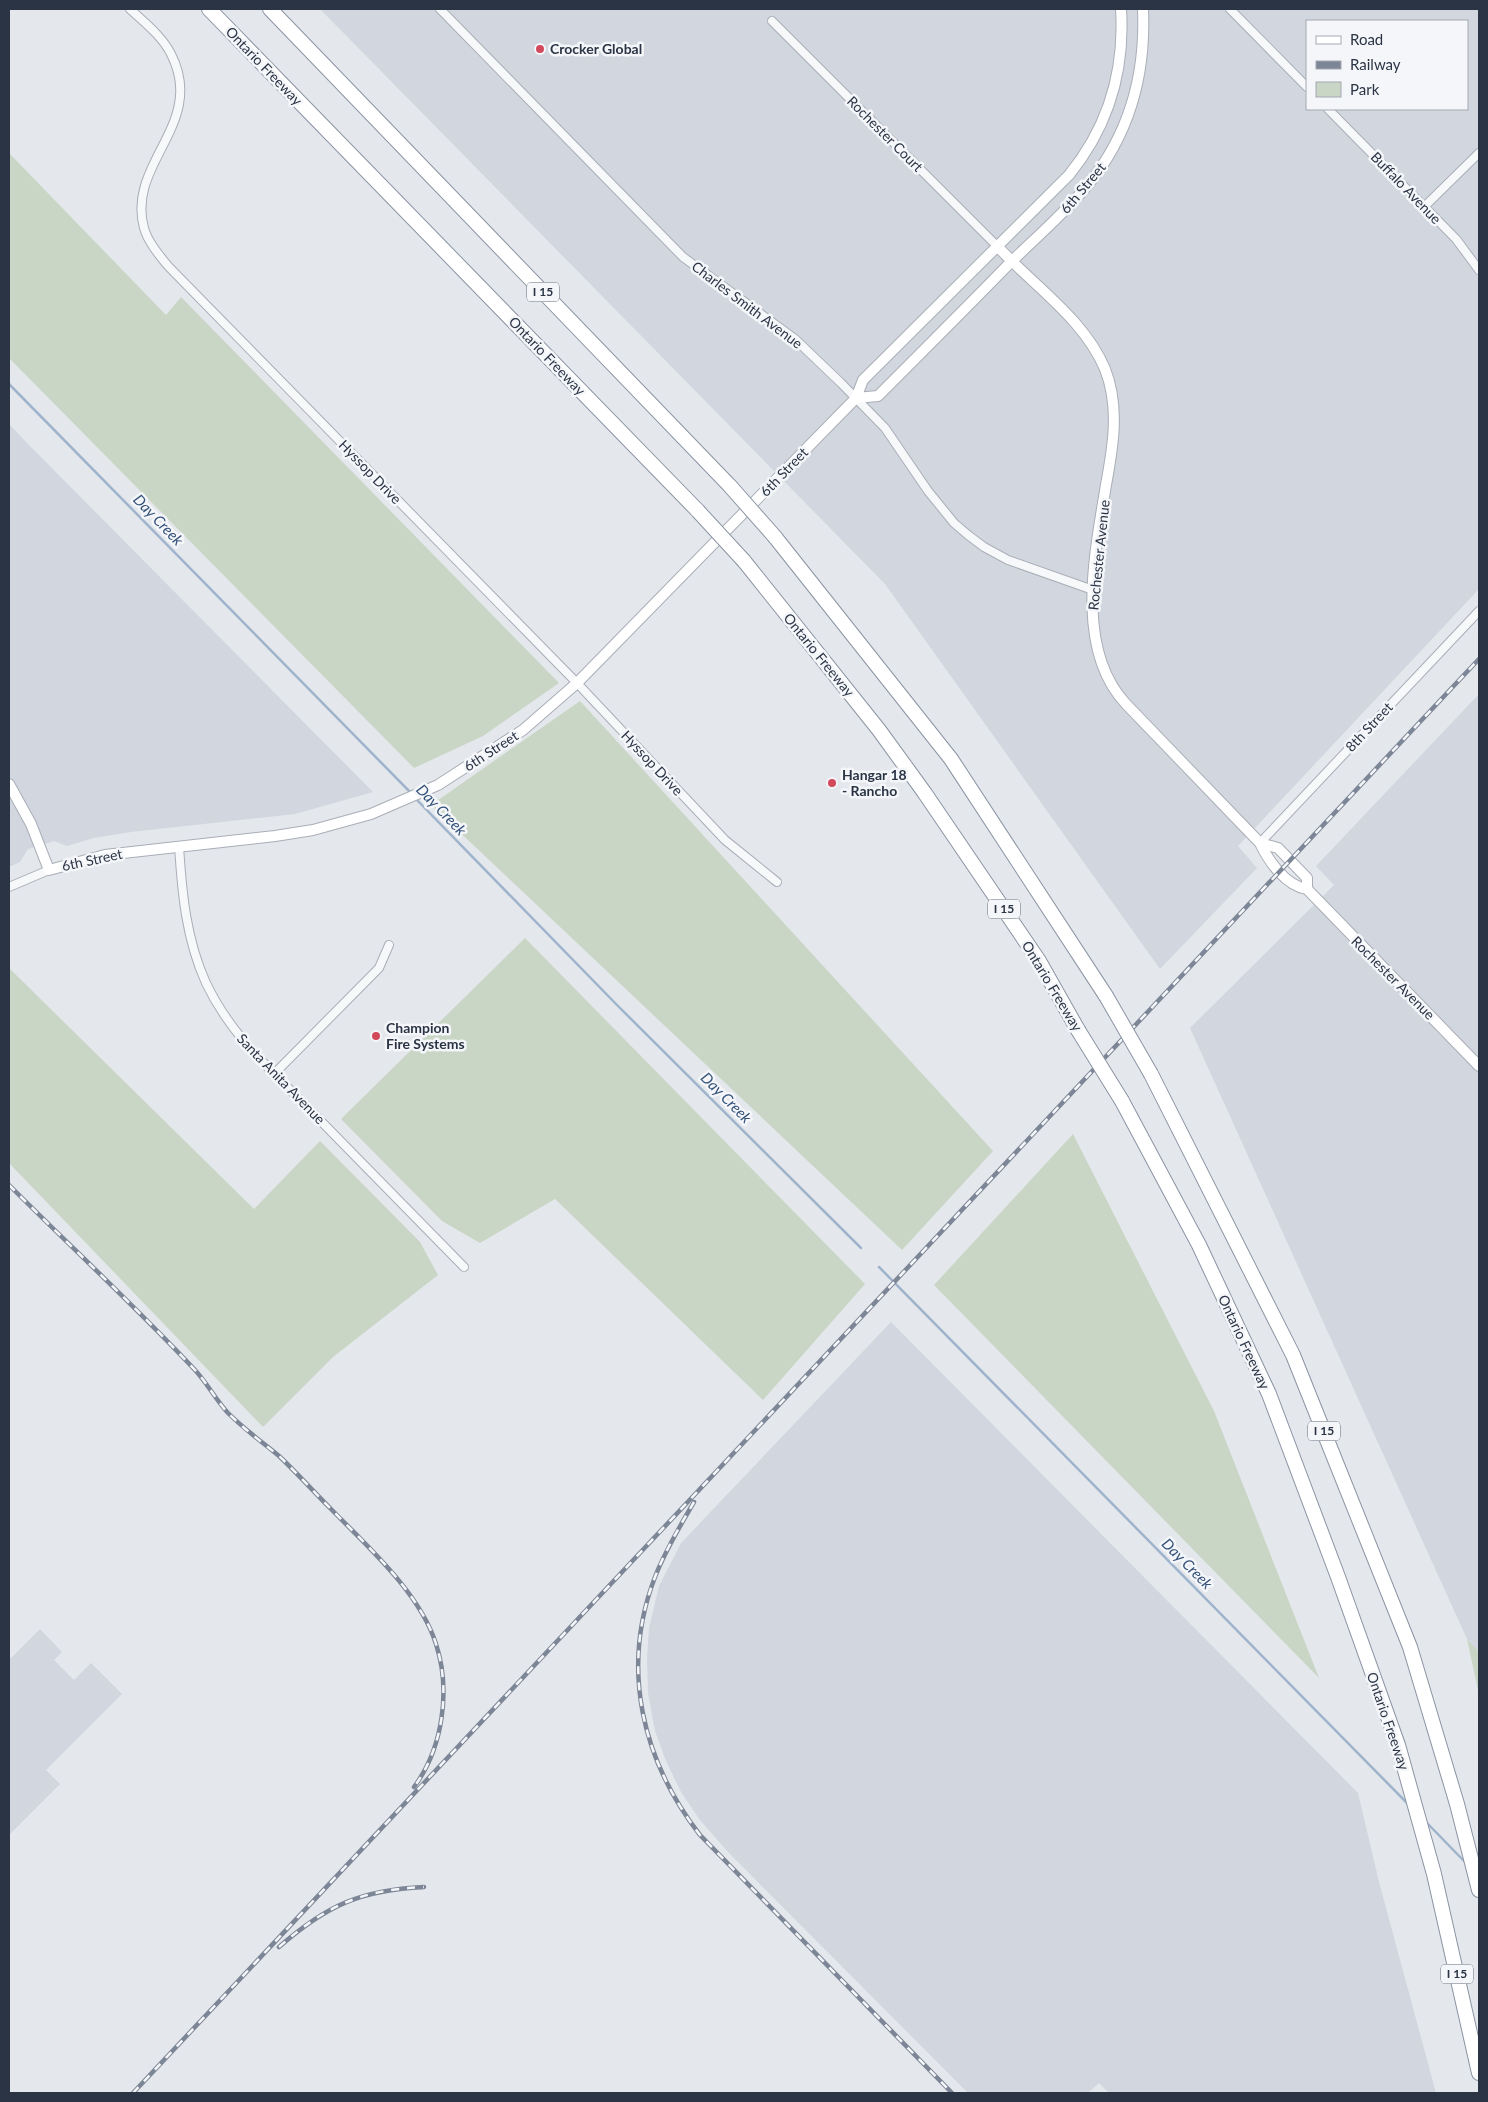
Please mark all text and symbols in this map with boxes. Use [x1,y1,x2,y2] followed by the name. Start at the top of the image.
[1306,20,1468,110] legend
[223,23,307,109] street label: Ontario Freeway
[1350,30,1383,48] text: Road
[550,40,642,57] place label: Crocker Global
[534,43,546,55] marker: Crocker Global
[1350,55,1401,73] text: Railway
[1350,80,1380,98] text: Park
[844,92,927,175] street label: Rochester Court
[1368,148,1445,227] street label: Buffalo Avenue
[1056,159,1109,217] street label: 6th Street
[689,257,806,352] street label: Charles Smith Avenue
[527,282,559,302] road number: I 15
[506,313,590,399] street label: Ontario Freeway
[336,436,405,507] street label: Hyssop Drive
[756,444,811,500] street label: 6th Street
[130,490,188,549] water label: Day Creek
[1084,499,1113,611] street label: Rochester Avenue
[781,610,859,700] street label: Ontario Freeway
[1341,698,1396,755] street label: 8th Street
[460,727,521,774] street label: 6th Street
[618,727,687,799] street label: Hyssop Drive
[842,766,907,799] place label: Hangar 18 - Rancho
[826,777,838,789] marker: Hangar 18 - Rancho
[413,780,471,839] water label: Day Creek
[60,845,124,874] street label: 6th Street
[988,900,1020,919] road number: I 15
[1348,932,1439,1023] street label: Rochester Avenue
[1019,937,1087,1035] street label: Ontario Freeway
[386,1019,465,1052] place label: Champion Fire Systems
[234,1030,329,1127] street label: Santa Anita Avenue
[370,1030,382,1042] marker: Champion Fire Systems
[698,1068,756,1127] water label: Day Creek
[1215,1292,1274,1393] street label: Ontario Freeway
[1308,1422,1340,1440] road number: I 15
[1159,1534,1217,1593] water label: Day Creek
[1364,1670,1413,1773] street label: Ontario Freeway
[1441,1965,1473,1984] road number: I 15

